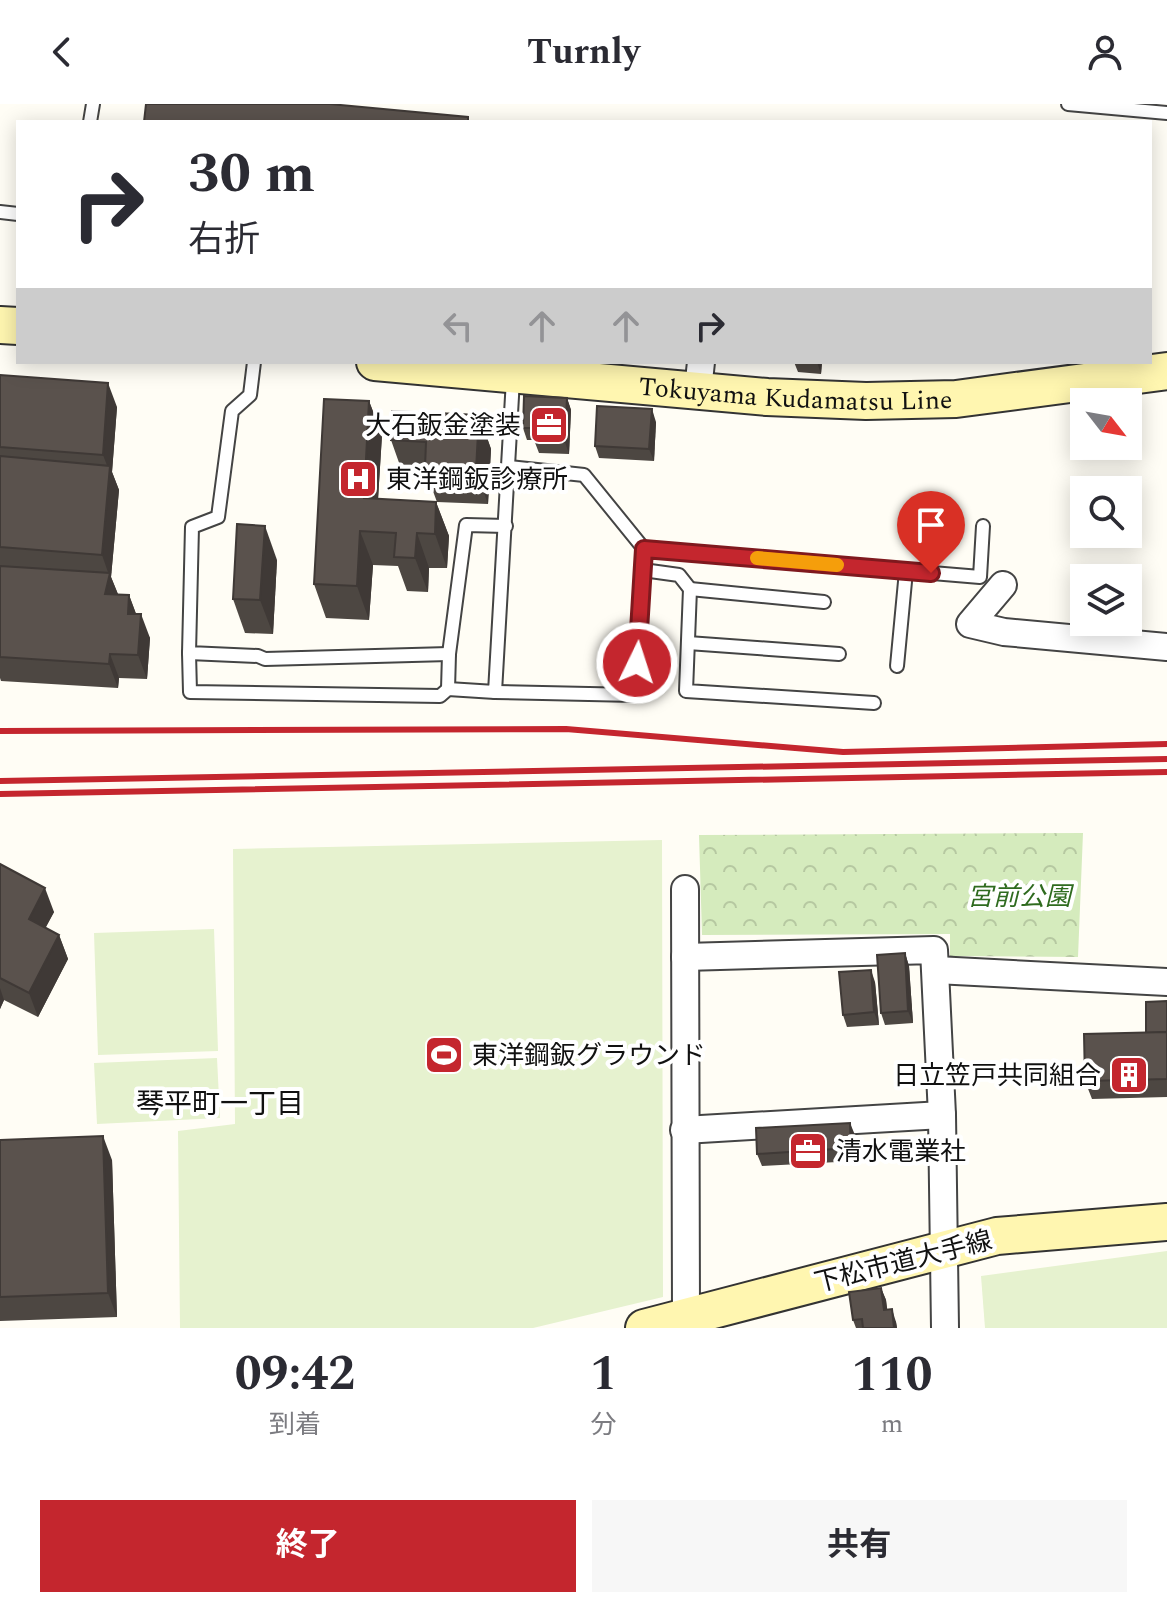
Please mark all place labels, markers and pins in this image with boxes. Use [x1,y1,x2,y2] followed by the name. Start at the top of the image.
[528,404,570,446] office icon: 大石鈑金塗装
[365,406,521,446] place label: 大石鈑金塗装
[337,458,379,500] hospital icon: 東洋鋼鈑診療所
[386,460,568,500] place label: 東洋鋼鈑診療所
[897,491,965,573] pin
[423,1034,465,1076] sports icon: 東洋鋼鈑グラウンド
[472,1036,706,1076] place label: 東洋鋼鈑グラウンド
[1108,1054,1150,1096] building icon: 日立笠戸共同組合
[893,1056,1101,1096] place label: 日立笠戸共同組合
[787,1130,829,1172] office icon: 清水電業社
[836,1132,966,1172] place label: 清水電業社

